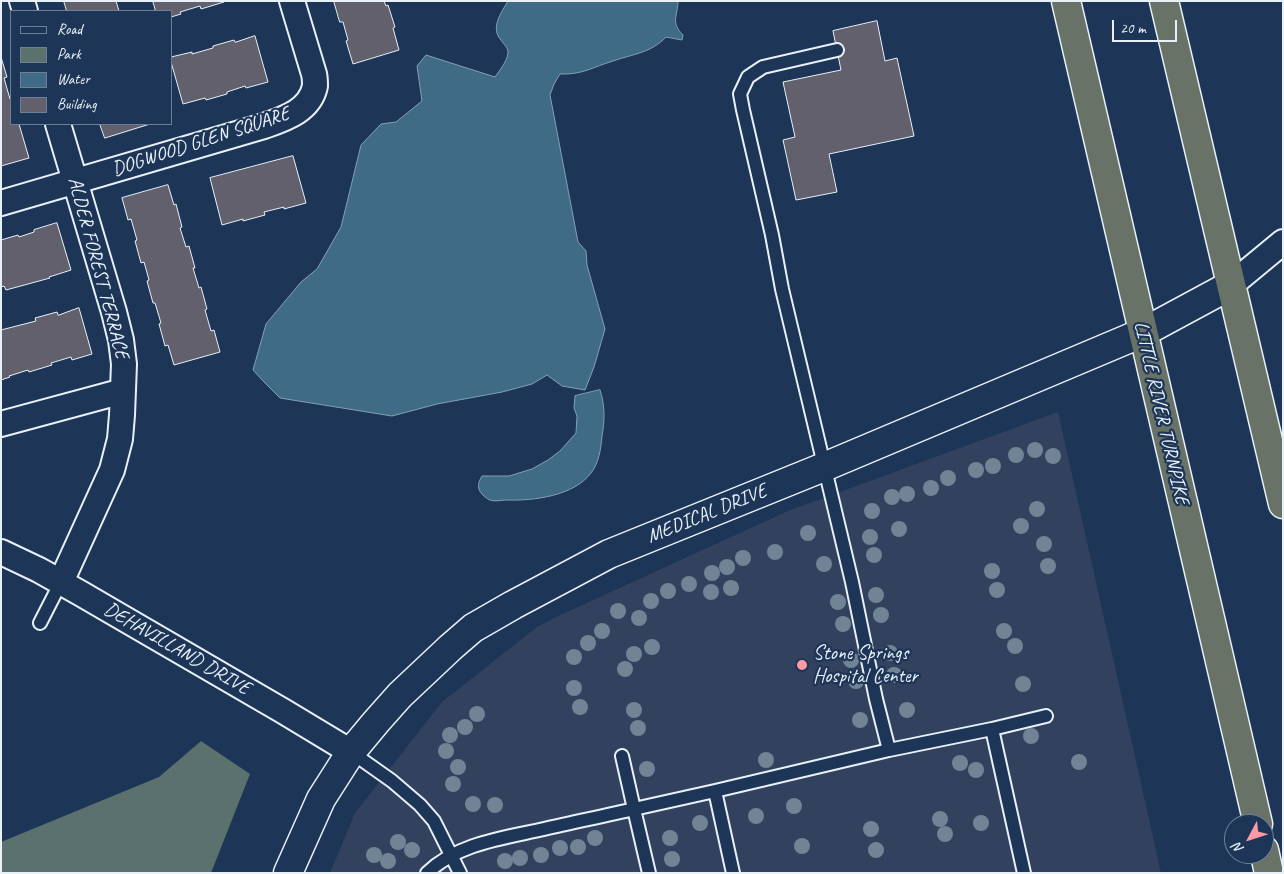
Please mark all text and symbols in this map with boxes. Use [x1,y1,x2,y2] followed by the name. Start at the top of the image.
[10,10,172,125] legend
[1114,10,1179,42] scale bar
[1120,19,1146,38] text: 20 m
[57,20,82,39] text: Road
[57,45,81,64] text: Park
[57,70,90,89] text: Water
[57,95,96,114] text: Building
[109,102,293,182] street label: DOGWOOD GLEN SQUARE
[62,174,134,362] street label: ALDER FOREST TERRACE
[1128,319,1194,507] street label: LITTLE RIVER TURNPIKE
[644,479,770,549] street label: MEDICAL DRIVE
[100,597,254,701] street label: DEHAVILLAND DRIVE
[813,642,918,689] place label: Stone Springs Hospital Center
[795,658,809,672] marker: Stone Springs Hospital Center
[1224,814,1274,864] north arrow
[1229,840,1247,857] text: N

